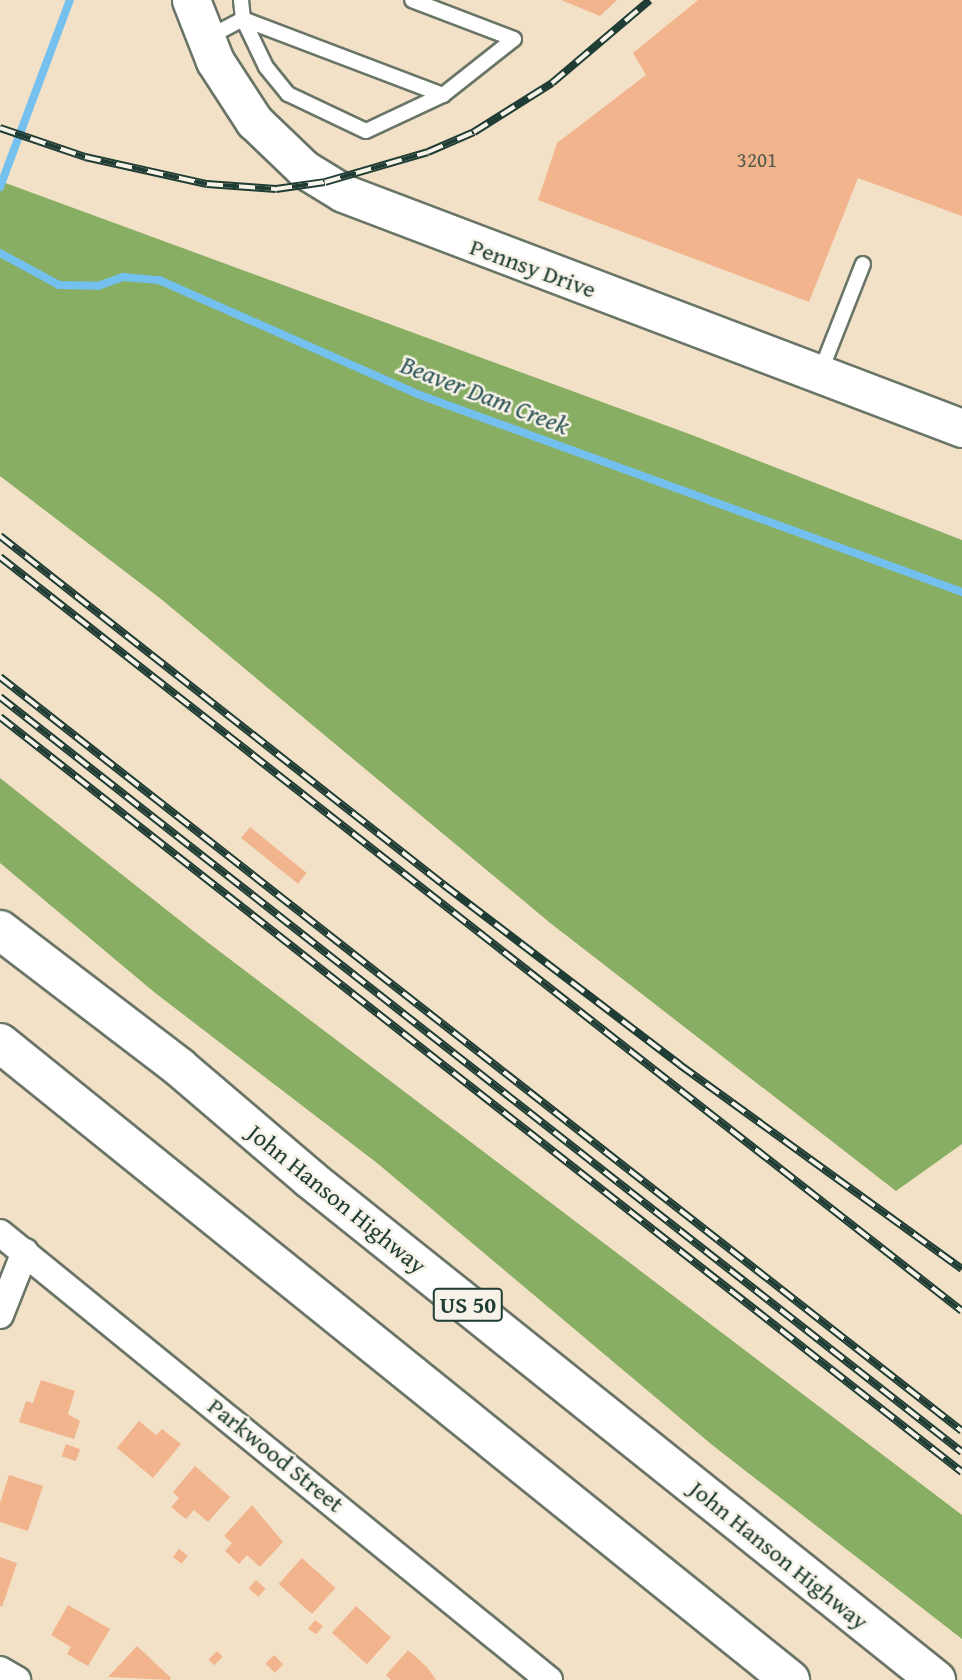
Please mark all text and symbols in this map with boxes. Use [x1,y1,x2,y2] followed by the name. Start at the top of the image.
[737,147,777,173] house number: 3201
[466,232,600,304] street label: Pennsy Drive
[396,349,574,441] water label: Beaver Dam Creek
[242,1118,432,1280] street label: John Hanson Highway
[431,1286,505,1324] road number: US 50
[202,1391,350,1519] street label: Parkwood Street
[684,1474,874,1636] street label: John Hanson Highway

